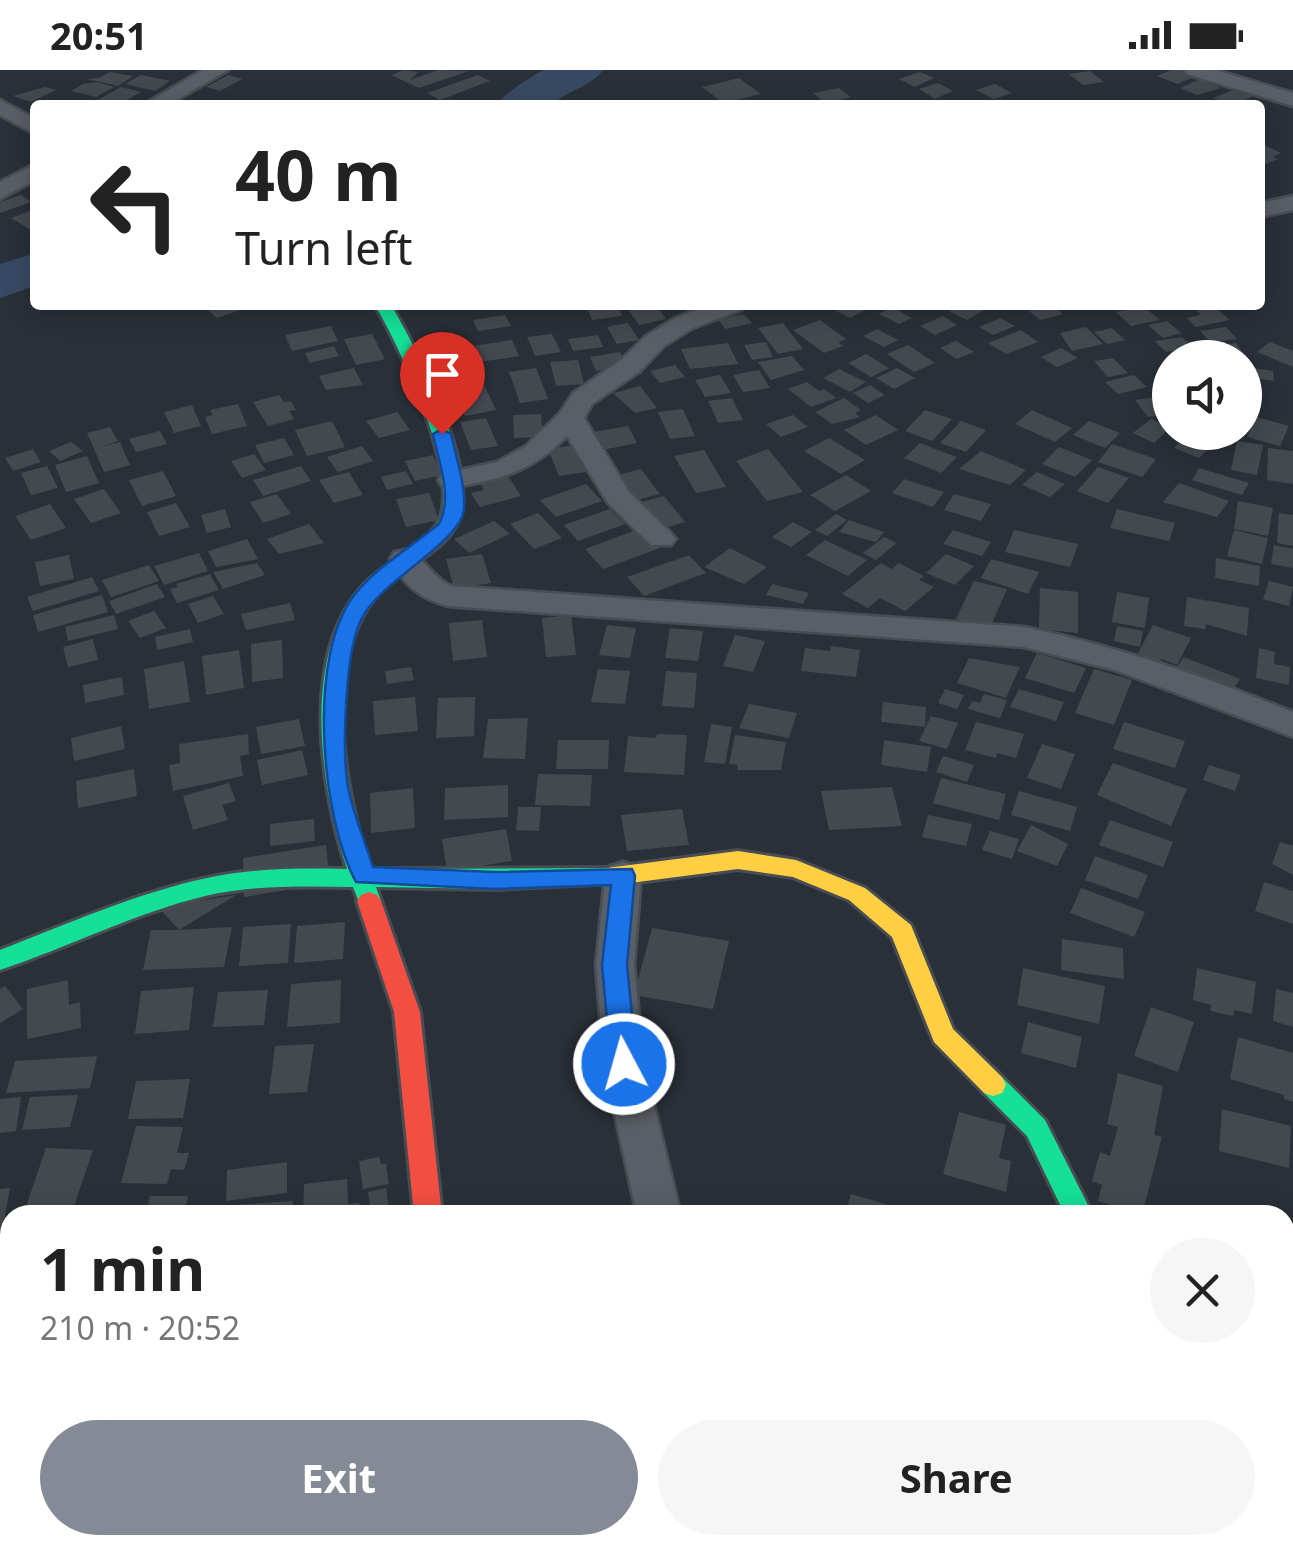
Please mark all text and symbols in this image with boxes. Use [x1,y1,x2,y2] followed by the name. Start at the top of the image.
[50,9,148,61] text: 20:51
[235,126,402,222] text: 40 m
[70,140,200,270] icon: left
[235,217,412,278] text: Turn left
[400,332,485,435] pin
[1152,340,1262,450] map controls
[1152,340,1262,450] button: sound
[415,347,470,402] icon: arrive
[572,1012,676,1116] position arrow
[40,1227,205,1309] text: 1 min
[1150,1238,1255,1343] button: close
[40,1306,240,1349] text: 210 m · 20:52
[40,1420,638,1535] button: Exit
[658,1420,1255,1535] button: Share

